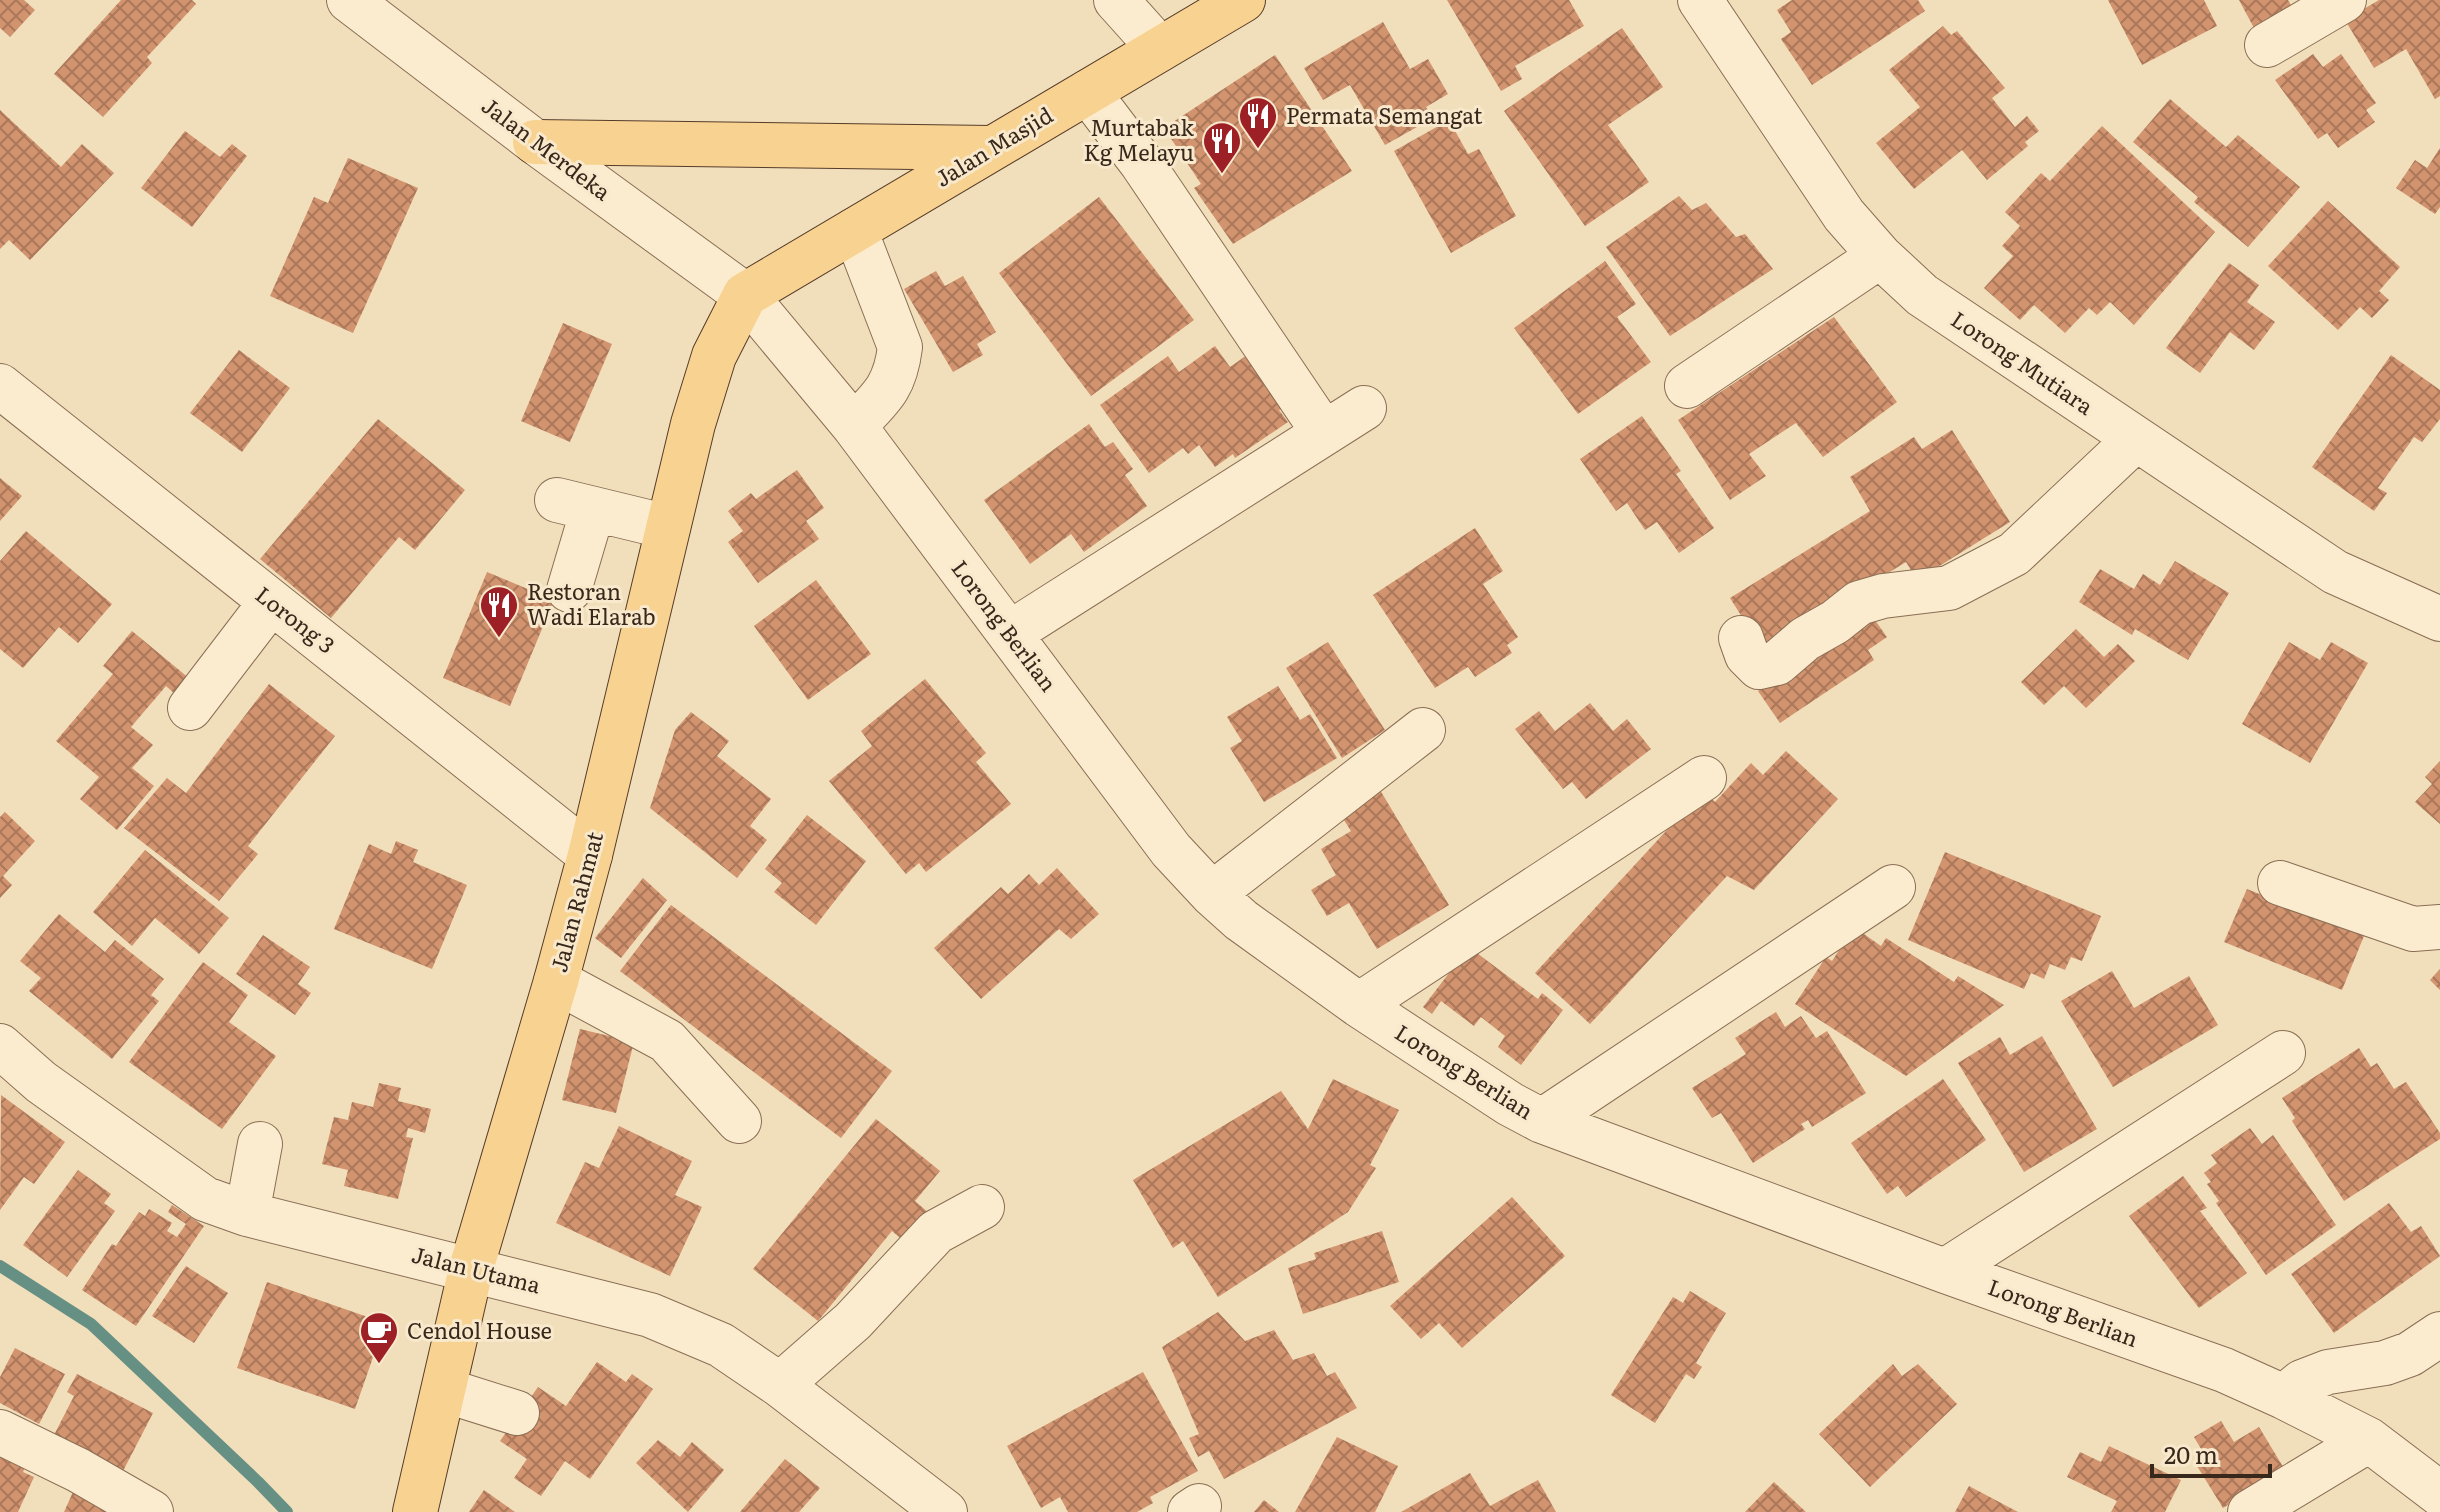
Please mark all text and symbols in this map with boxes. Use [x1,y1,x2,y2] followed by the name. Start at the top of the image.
[476,88,618,207] street label: Jalan Merdeka
[1237,95,1279,150] restaurant icon: Permata Semangat
[928,98,1058,194] street label: Jalan Masjid
[1286,98,1482,131] place label: Permata Semangat
[1083,110,1195,168] place label: Murtabak Kg Melayu
[1201,120,1243,175] restaurant icon: Murtabak Kg Melayu
[1945,302,2101,422] street label: Lorong Mutiara
[945,552,1066,698] street label: Lorong Berlian
[527,574,655,632] place label: Restoran Wadi Elarab
[249,577,343,660] street label: Lorong 3
[478,584,520,639] restaurant icon: Restoran Wadi Elarab
[541,827,610,976] street label: Jalan Rahmat
[1389,1015,1540,1126] street label: Lorong Berlian
[408,1237,544,1301] street label: Jalan Utama
[1984,1269,2143,1354] street label: Lorong Berlian
[358,1310,400,1365] cafe icon: Cendol House
[407,1313,552,1346] place label: Cendol House
[2152,1428,2270,1478] scale bar
[2164,1436,2218,1471] text: 20 m

